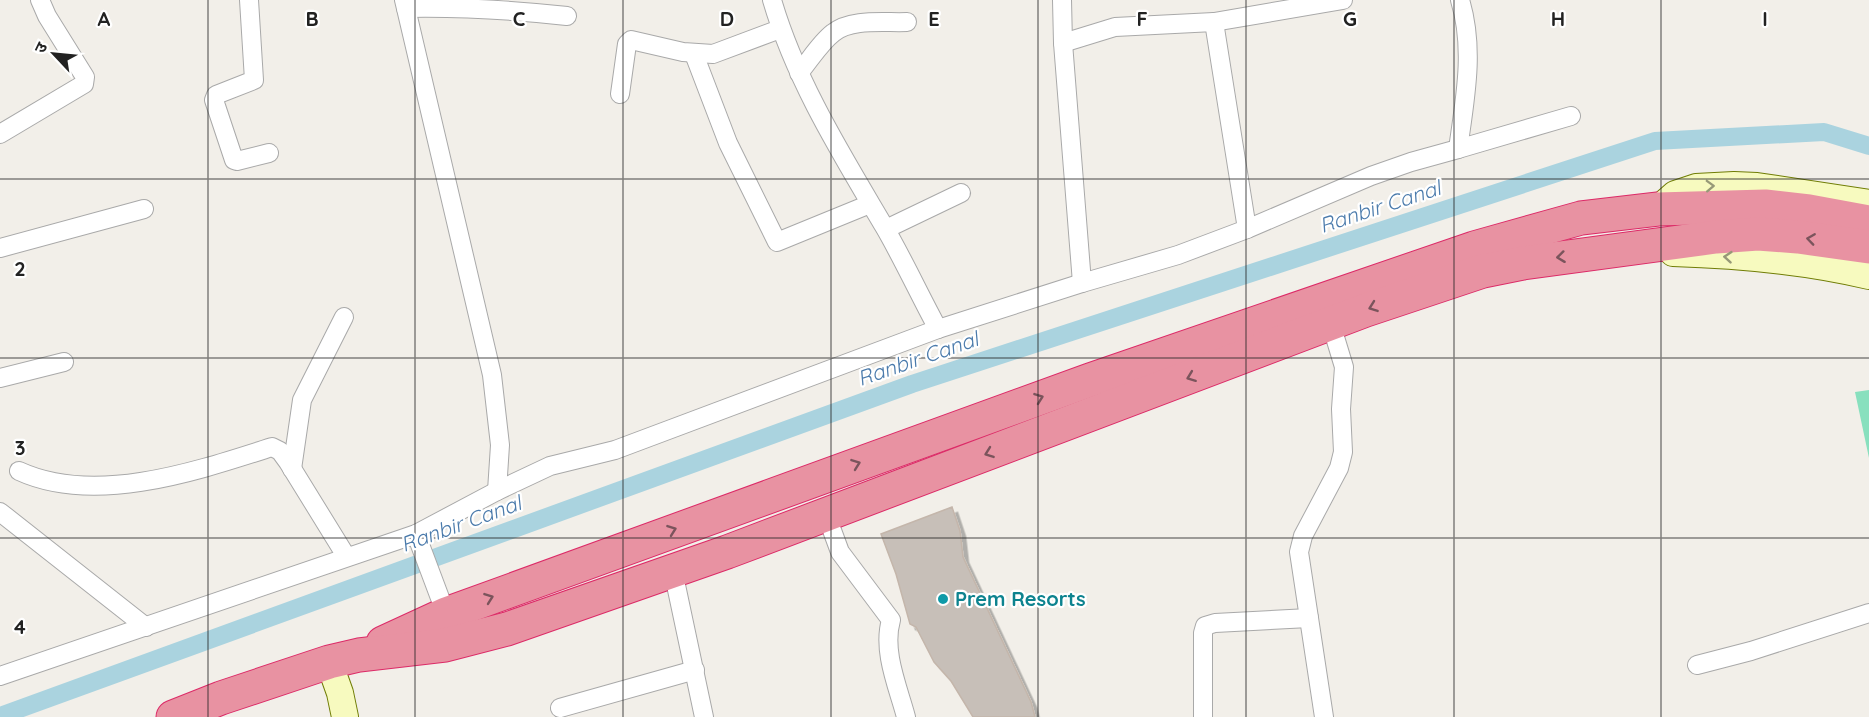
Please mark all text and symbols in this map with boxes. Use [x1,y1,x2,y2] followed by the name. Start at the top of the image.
[98,6,111,31] text: A
[305,6,319,31] text: B
[513,6,526,31] text: C
[720,6,734,31] text: D
[928,6,940,31] text: E
[1136,6,1148,31] text: F
[1343,6,1357,31] text: G
[1551,6,1565,31] text: H
[1762,6,1768,31] text: I
[24,24,84,84] north arrow
[29,38,52,56] text: उ
[1316,174,1446,238] water label: Ranbir Canal
[1705,180,1714,193] one-way arrow
[1807,233,1816,245] one-way arrow
[1557,251,1566,263] one-way arrow
[1723,251,1733,264] one-way arrow
[14,256,26,281] text: 2
[1368,300,1379,313] one-way arrow
[854,325,984,391] water label: Ranbir Canal
[1186,370,1197,382] one-way arrow
[1033,392,1044,405] one-way arrow
[15,435,25,460] text: 3
[984,446,995,459] one-way arrow
[850,458,861,471] one-way arrow
[397,489,526,557] water label: Ranbir Canal
[666,525,677,538] one-way arrow
[955,586,1086,611] place label: Prem Resorts
[484,592,494,605] one-way arrow
[936,592,950,606] marker: Prem Resorts
[14,614,26,639] text: 4

